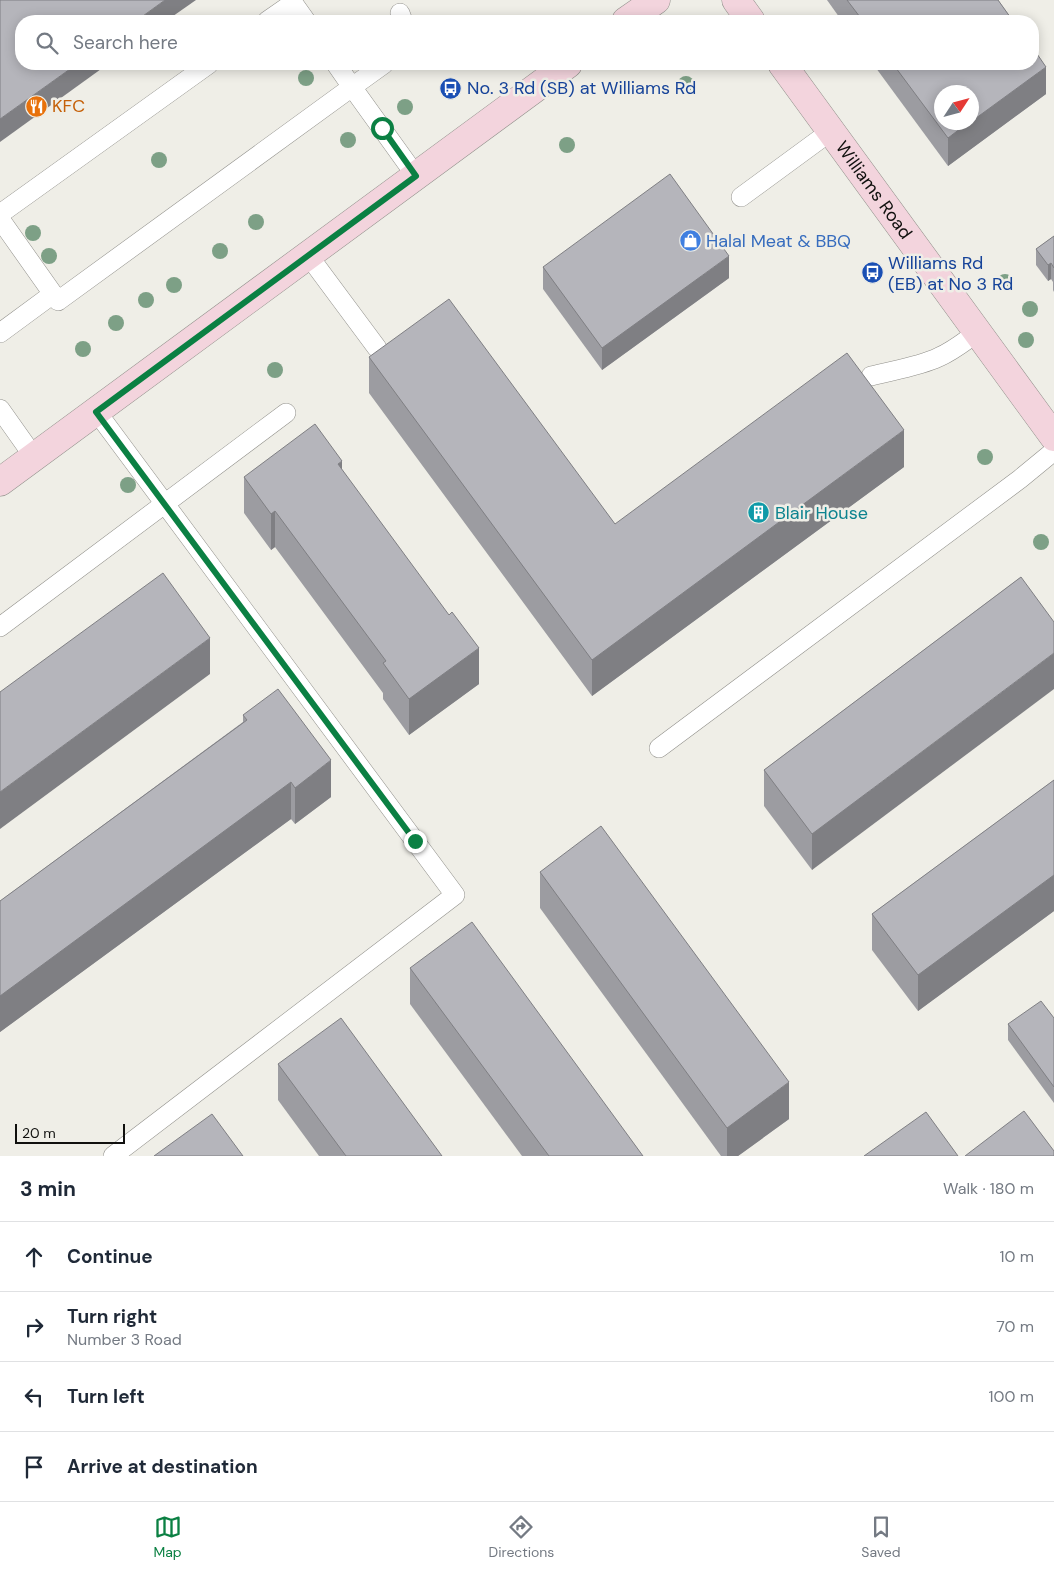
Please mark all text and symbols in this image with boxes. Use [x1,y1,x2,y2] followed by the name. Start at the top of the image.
[15,15,1039,70] search box
[33,29,61,57] icon: search
[73,30,178,55] text: Search here
[439,76,463,100] bus stop icon: No. 3 Rd (SB) at Williams Rd
[467,76,696,100] place label: No. 3 Rd (SB) at Williams Rd
[934,85,979,130] north arrow
[24,94,48,118] restaurant icon: KFC
[52,94,85,118] place label: KFC
[371,117,394,140] route start
[830,136,918,244] street label: Williams Road
[678,229,702,253] shop icon: Halal Meat & BBQ
[706,229,851,253] place label: Halal Meat & BBQ
[888,251,1013,296] place label: Williams Rd (EB) at No 3 Rd
[860,261,884,285] bus stop icon: Williams Rd (EB) at No 3 Rd
[747,501,771,525] building icon: Blair House
[775,501,868,525] place label: Blair House
[404,830,427,853] route end
[15,1121,125,1144] scale bar
[22,1124,56,1142] text: 20 m
[20,1175,76,1203] text: 3 min
[943,1178,1034,1199] text: Walk · 180 m
[20,1243,48,1271] icon: ahead
[67,1244,153,1269] text: Continue
[1000,1246,1034,1267] text: 10 m
[67,1304,157,1329] text: Turn right
[20,1313,48,1341] icon: right
[996,1316,1034,1337] text: 70 m
[67,1329,182,1350] text: Number 3 Road
[20,1383,48,1411] icon: left
[67,1384,145,1409] text: Turn left
[989,1386,1034,1407] text: 100 m
[20,1453,48,1481] icon: arrive
[67,1454,258,1479] text: Arrive at destination
[153,1513,182,1561] tab: Map
[489,1513,554,1561] tab: Directions
[861,1513,901,1561] tab: Saved

